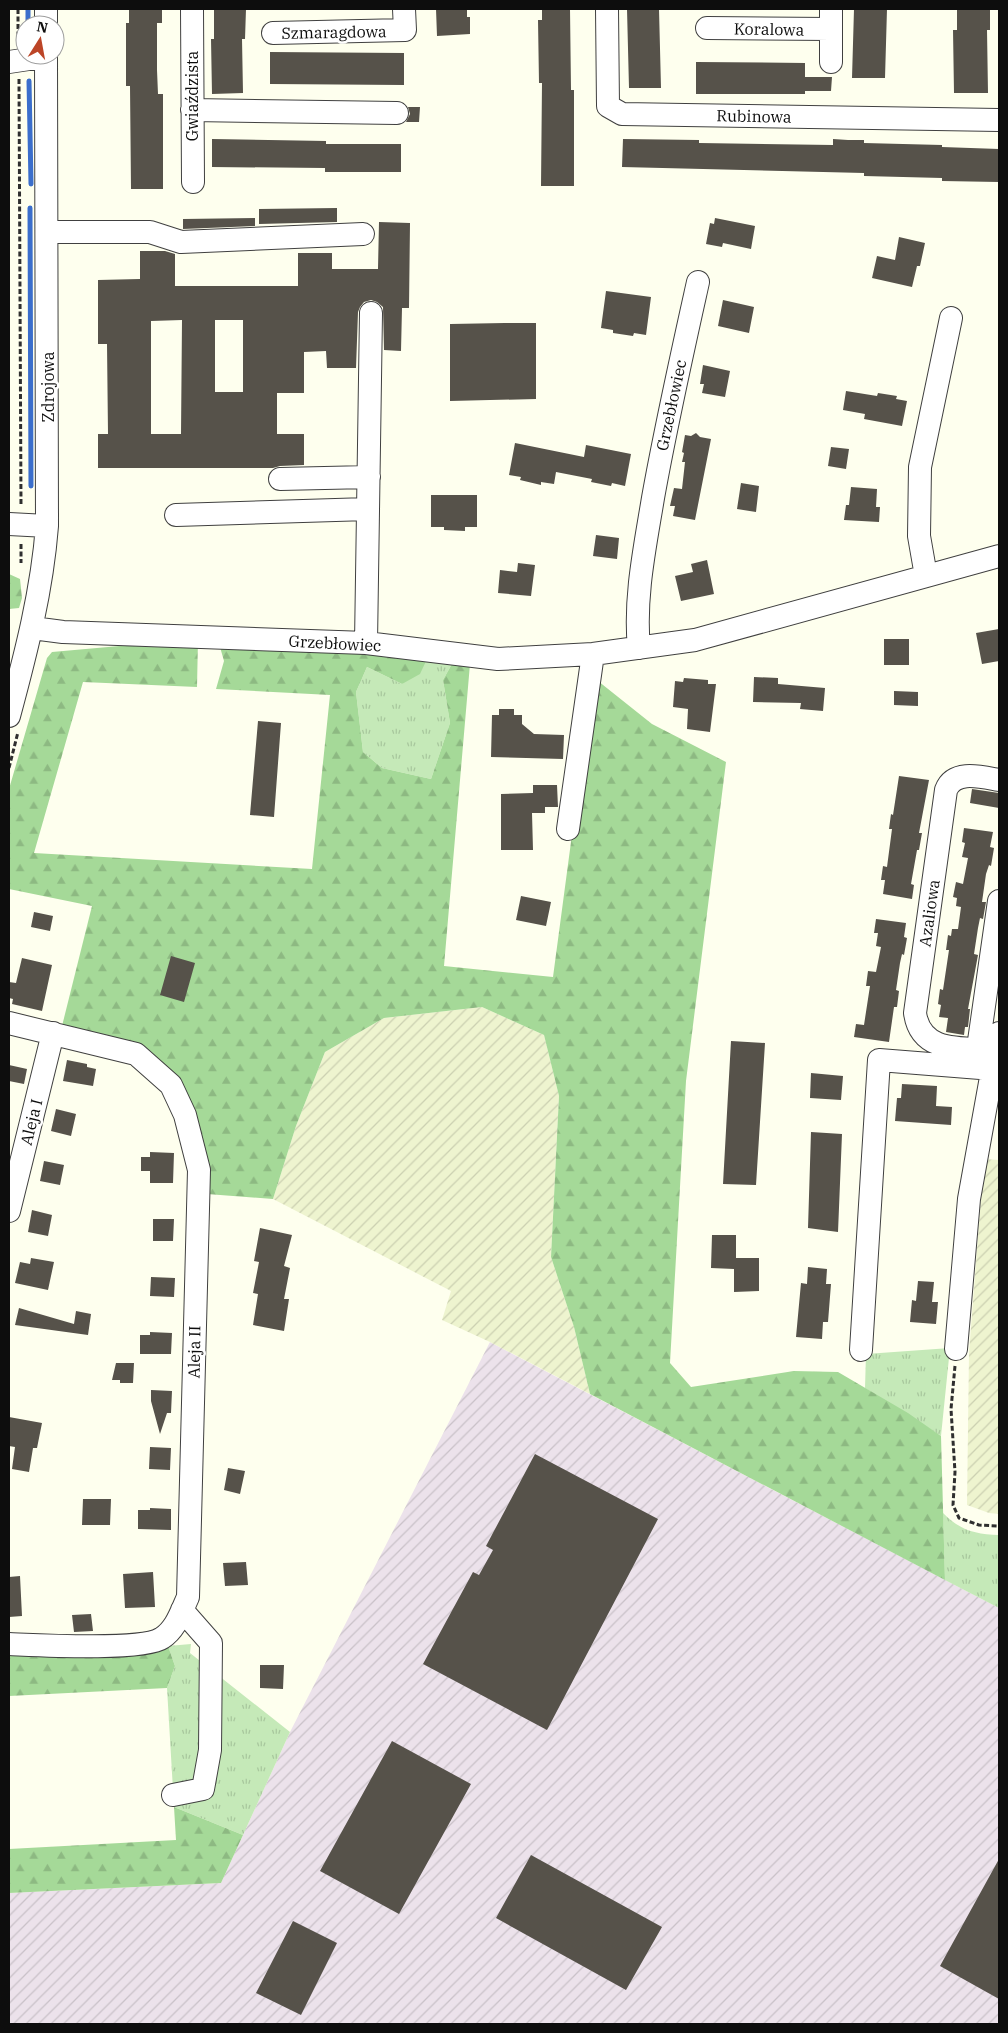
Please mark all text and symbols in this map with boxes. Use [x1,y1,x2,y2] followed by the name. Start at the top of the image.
[15,15,65,65] north arrow
[35,17,50,37] text: N
[734,18,805,40] street label: Koralowa
[281,21,387,43] street label: Szmaragdowa
[182,50,202,141] street label: Gwiaździsta
[716,105,792,127] street label: Rubinowa
[38,351,58,422] street label: Zdrojowa
[652,357,690,453] street label: Grzebłowiec
[288,631,382,655] street label: Grzebłowiec
[914,878,944,948] street label: Azaliowa
[16,1097,46,1147] street label: Aleja I
[184,1326,204,1378] street label: Aleja II

